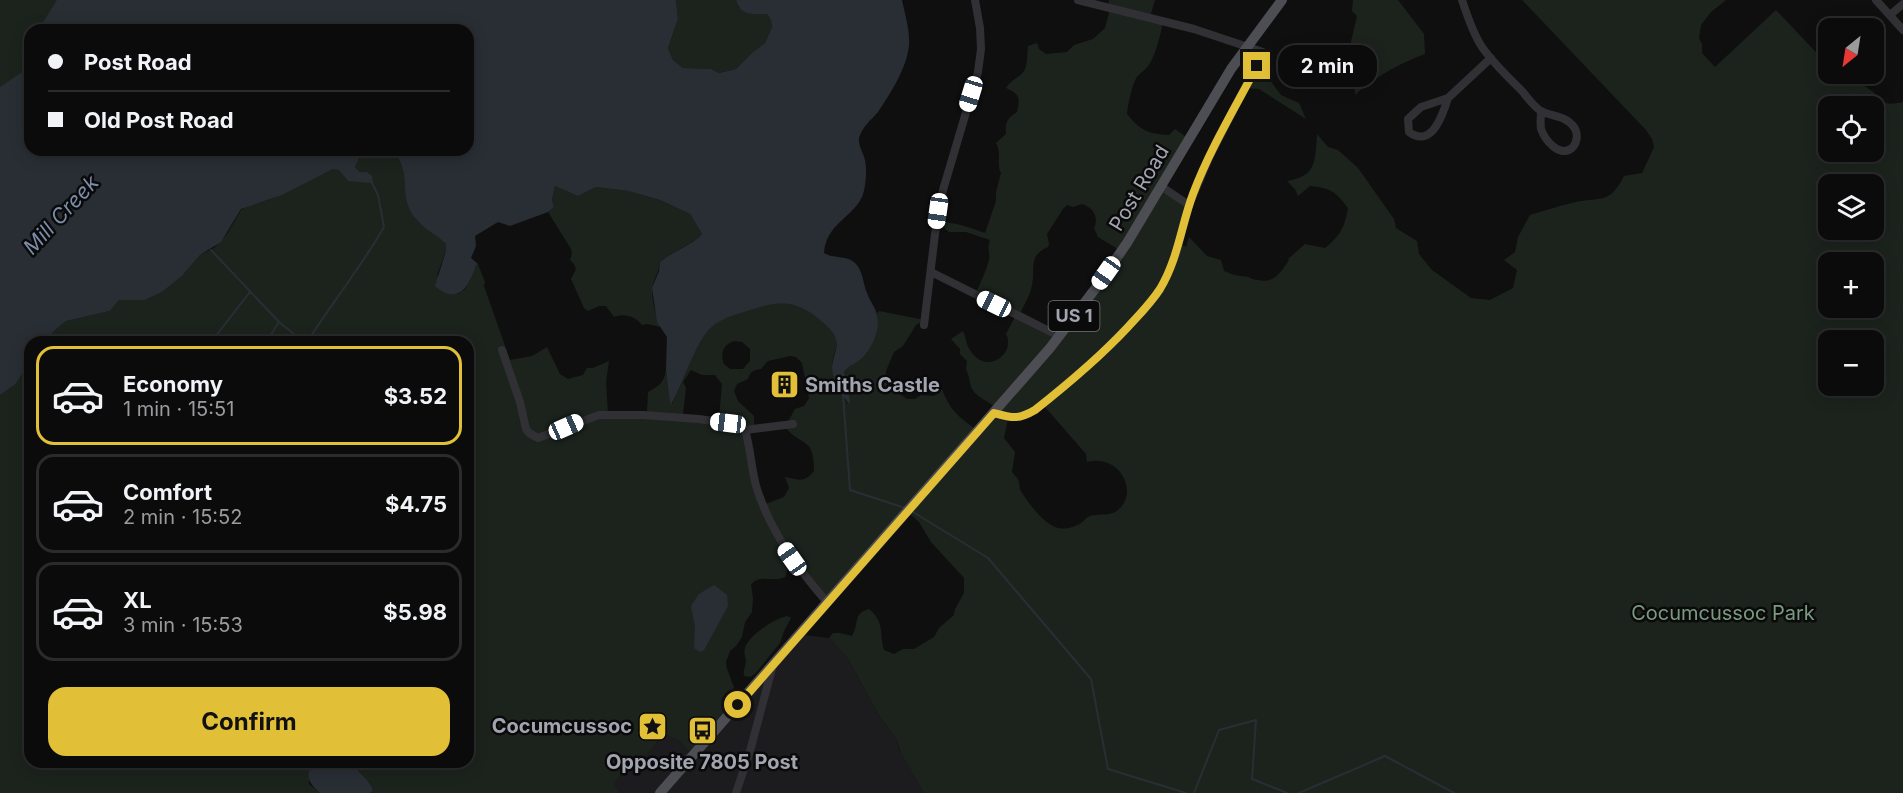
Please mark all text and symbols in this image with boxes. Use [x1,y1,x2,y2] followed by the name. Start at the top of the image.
[1818,18,1884,84] north arrow
[1818,18,1884,396] map controls
[1278,45,1377,87] callout: 2 min
[84,49,192,75] text: Post Road
[1243,52,1270,79] route end
[1301,54,1354,78] text: 2 min
[957,74,985,114] car
[1818,96,1884,162] button: locate
[84,107,234,133] text: Old Post Road
[1104,141,1174,235] street label: Post Road
[18,170,104,259] water label: Mill Creek
[1818,174,1884,240] button: layers
[927,192,949,230] car
[1818,252,1884,318] button: +
[1088,253,1124,293] car
[974,288,1014,320] car
[1048,301,1100,331] road number: US 1
[1818,330,1884,396] button: −
[51,369,105,423] icon: car
[768,369,800,401] building icon: Smiths Castle
[123,371,223,397] text: Economy
[805,373,940,397] place label: Smiths Castle
[384,383,447,409] text: $3.52
[123,397,234,421] text: 1 min · 15:51
[546,411,586,443] car
[709,412,747,434] car
[51,477,105,531] icon: car
[123,479,212,505] text: Comfort
[385,491,447,517] text: $4.75
[123,505,242,529] text: 2 min · 15:52
[774,539,810,579] car
[51,585,105,639] icon: car
[123,587,152,613] text: XL
[383,599,447,625] text: $5.98
[1631,601,1815,625] park label: Cocumcussoc Park
[123,613,243,637] text: 3 min · 15:53
[48,687,450,756] button: Confirm
[724,691,751,718] route start
[637,710,669,742] place icon: Cocumcussoc
[492,714,632,738] place label: Cocumcussoc
[686,715,718,747] bus stop icon: Opposite 7805 Post
[606,750,798,774] place label: Opposite 7805 Post

